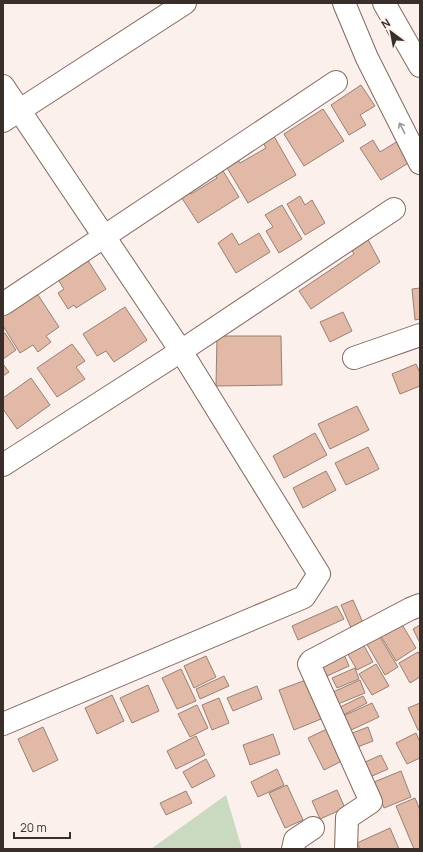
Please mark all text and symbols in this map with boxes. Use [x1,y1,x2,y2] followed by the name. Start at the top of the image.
[371,12,411,52] north arrow
[378,15,393,32] text: N
[398,122,406,134] one-way arrow
[14,814,70,840] scale bar
[20,819,47,836] text: 20 m

